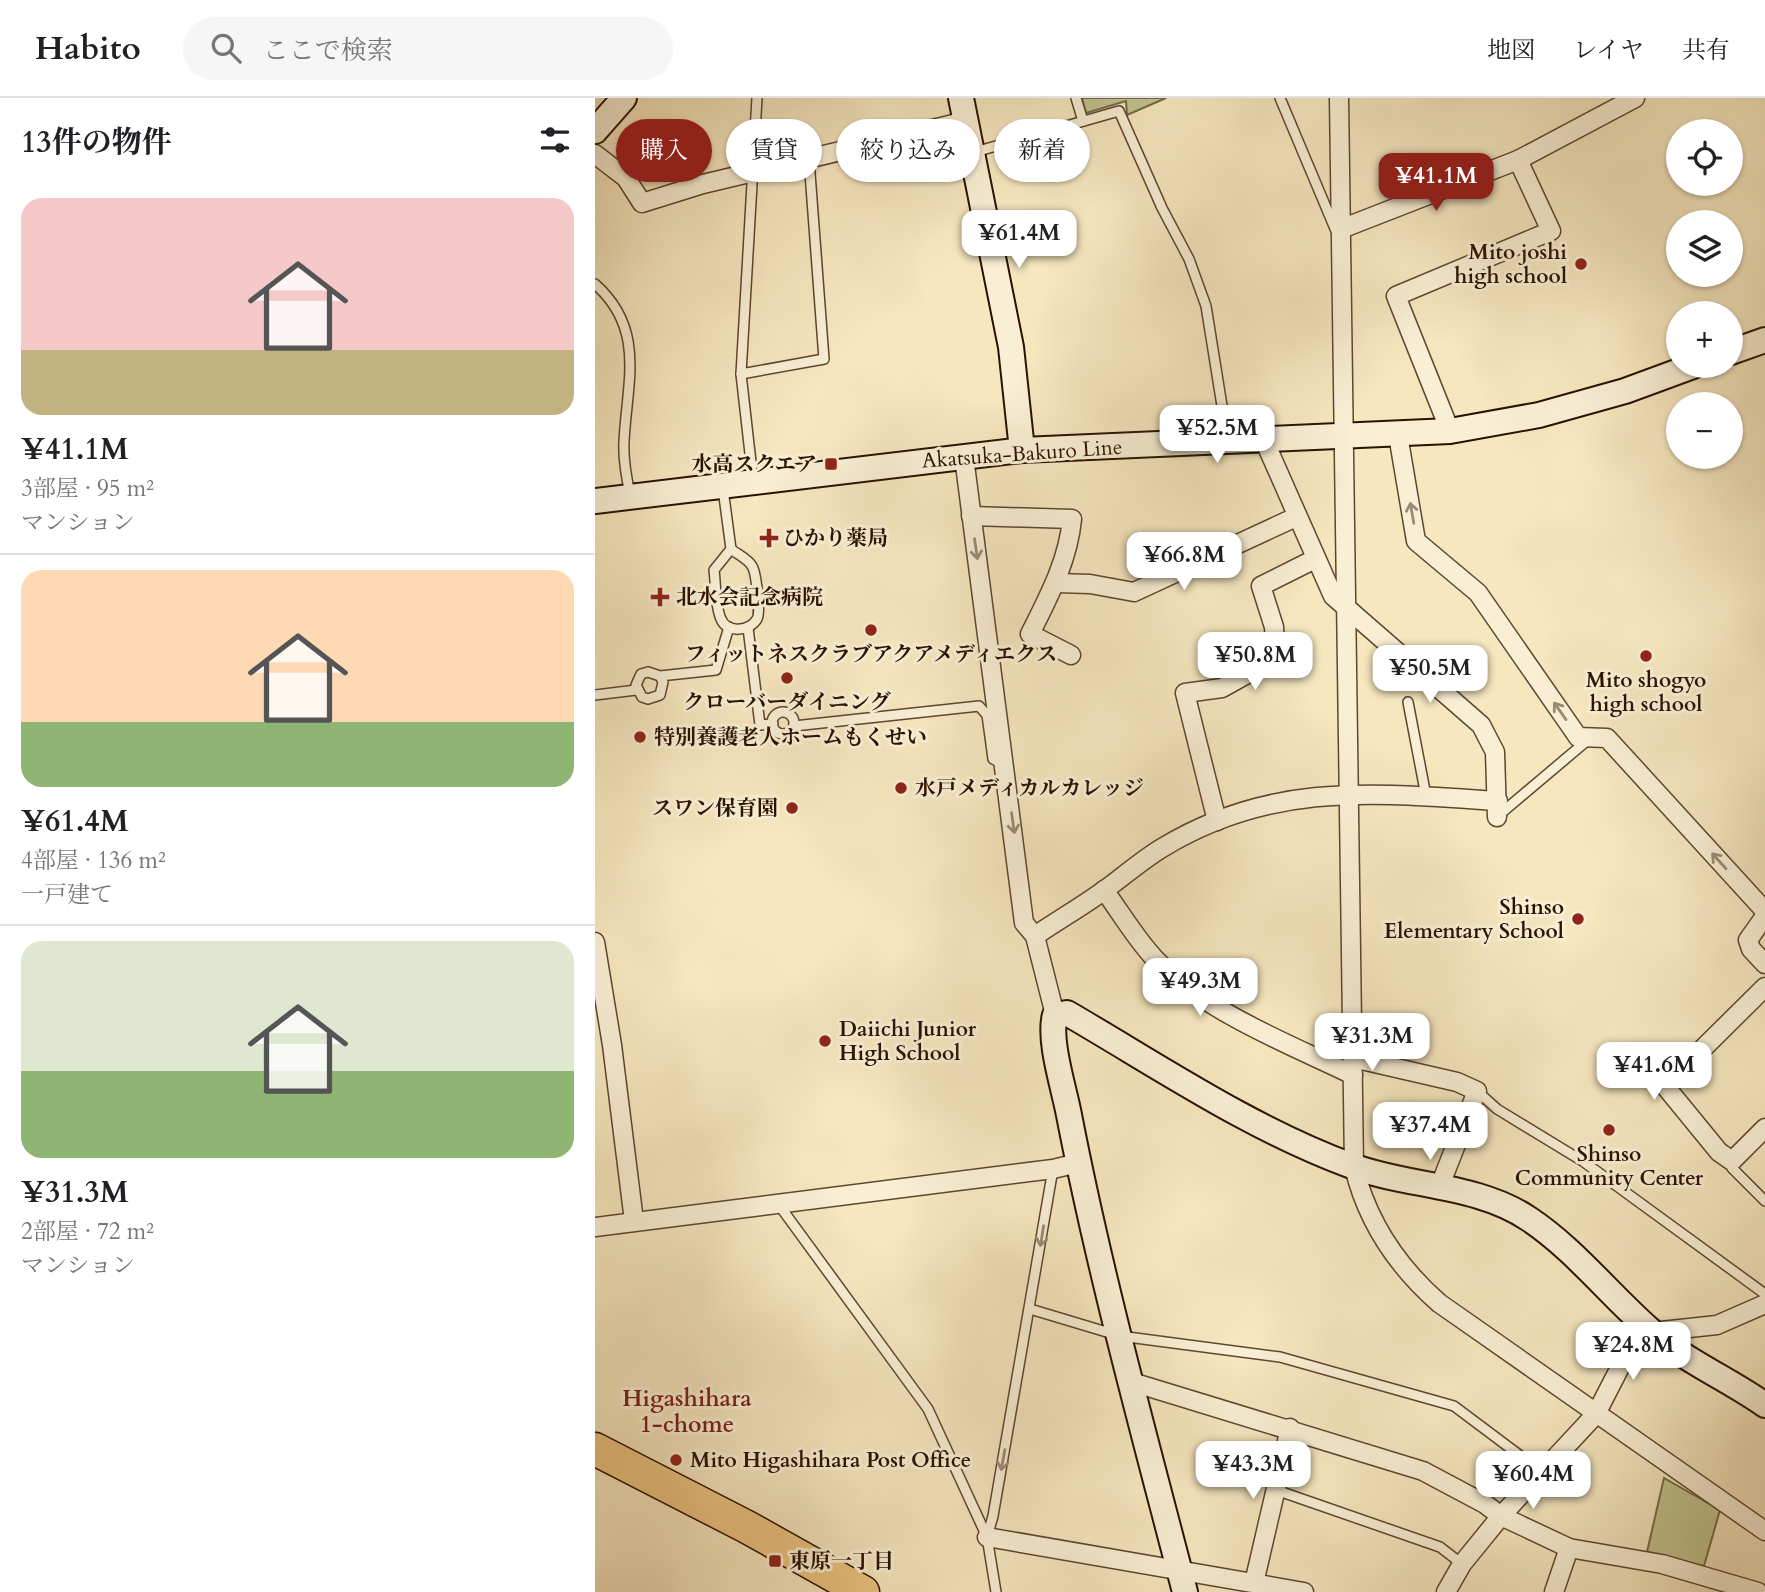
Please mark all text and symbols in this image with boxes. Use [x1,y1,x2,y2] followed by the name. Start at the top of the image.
[183,17,673,80] search box
[35,26,141,71] text: Habito
[207,29,245,67] icon: search
[263,33,393,68] text: ここで検索
[1487,34,1535,67] text: 地図
[1573,34,1644,67] text: レイヤ
[1682,34,1730,67] text: 共有
[616,119,712,182] chip: 購入
[726,119,822,182] chip: 賃貸
[836,119,980,182] chip: 絞り込み
[994,119,1090,182] chip: 新着
[1666,119,1743,469] map controls
[1666,119,1743,196] button: locate
[536,121,574,159] icon: filters
[21,122,172,163] text: 13件の物件
[1379,153,1493,213] pin: ¥41.1M
[1395,160,1477,191] text: ¥41.1M
[1666,210,1743,287] button: layers
[962,211,1076,270] pin: ¥61.4M
[978,217,1060,248] text: ¥61.4M
[1454,238,1567,291] place label: Mito joshi high school
[235,243,361,369] icon: home
[1573,256,1589,272] marker: Mito joshi high school
[1666,301,1743,378] button: +
[1666,392,1743,469] button: −
[1160,406,1274,465] pin: ¥52.5M
[1176,412,1258,443] text: ¥52.5M
[21,429,129,470] text: ¥41.1M
[921,433,1123,475] street label: Akatsuka-Bakuro Line
[691,450,817,479] place label: 水高スクエア
[823,456,839,472] marker: 水高スクエア
[21,473,154,504] text: 3部屋 · 95 m²
[1405,502,1418,525] one-way arrow
[21,507,135,538] text: マンション
[783,524,888,553] place label: ひかり薬局
[761,530,777,546] marker: ひかり薬局
[1127,532,1241,592] pin: ¥66.8M
[969,537,982,560] one-way arrow
[1143,539,1225,570] text: ¥66.8M
[676,583,823,612] place label: 北水会記念病院
[650,587,670,607] marker: 北水会記念病院
[235,615,361,741] icon: home
[863,622,879,638] marker: フィットネスクラブアクアメディエクス
[1198,632,1312,692] pin: ¥50.8M
[1214,639,1296,670] text: ¥50.8M
[685,640,1057,669] place label: フィットネスクラブアクアメディエクス
[1373,646,1487,705] pin: ¥50.5M
[1638,648,1654,664] marker: Mito shogyo high school
[1389,652,1471,683] text: ¥50.5M
[1586,666,1706,719] place label: Mito shogyo high school
[779,670,795,686] marker: クローバーダイニング
[683,688,891,717] place label: クローバーダイニング
[1553,702,1567,721] one-way arrow
[654,723,927,752] place label: 特別養護老人ホームもくせい
[632,729,648,745] marker: 特別養護老人ホームもくせい
[915,774,1144,803] place label: 水戸メディカルカレッジ
[893,780,909,796] marker: 水戸メディカルカレッジ
[652,794,778,823] place label: スワン保育園
[784,800,800,816] marker: スワン保育園
[21,801,129,842] text: ¥61.4M
[1007,811,1020,834] one-way arrow
[21,845,166,876] text: 4部屋 · 136 m²
[1711,852,1727,870] one-way arrow
[21,879,113,910] text: 一戸建て
[1384,893,1564,946] place label: Shinso Elementary School
[1570,911,1586,927] marker: Shinso Elementary School
[1143,958,1257,1018] pin: ¥49.3M
[1159,965,1241,996] text: ¥49.3M
[235,986,361,1112] icon: home
[1315,1014,1429,1073] pin: ¥31.3M
[839,1015,977,1068] place label: Daiichi Junior High School
[1331,1020,1413,1051] text: ¥31.3M
[817,1033,833,1049] marker: Daiichi Junior High School
[1597,1042,1711,1102] pin: ¥41.6M
[1613,1049,1695,1080] text: ¥41.6M
[1373,1102,1487,1162] pin: ¥37.4M
[1389,1109,1471,1140] text: ¥37.4M
[1601,1122,1617,1138] marker: Shinso Community Center
[1515,1140,1704,1193] place label: Shinso Community Center
[21,1172,129,1213] text: ¥31.3M
[21,1216,154,1247] text: 2部屋 · 72 m²
[1035,1224,1048,1247] one-way arrow
[21,1250,135,1281] text: マンション
[1576,1322,1690,1382] pin: ¥24.8M
[1592,1329,1674,1360] text: ¥24.8M
[622,1383,752,1440] district label: Higashihara 1-chome
[1196,1442,1310,1501] pin: ¥43.3M
[690,1446,971,1475] place label: Mito Higashihara Post Office
[1212,1448,1294,1479] text: ¥43.3M
[996,1449,1009,1471] one-way arrow
[668,1452,684,1468] marker: Mito Higashihara Post Office
[1476,1452,1590,1511] pin: ¥60.4M
[1492,1458,1574,1489] text: ¥60.4M
[789,1547,894,1576] place label: 東原一丁目
[767,1553,783,1569] marker: 東原一丁目

